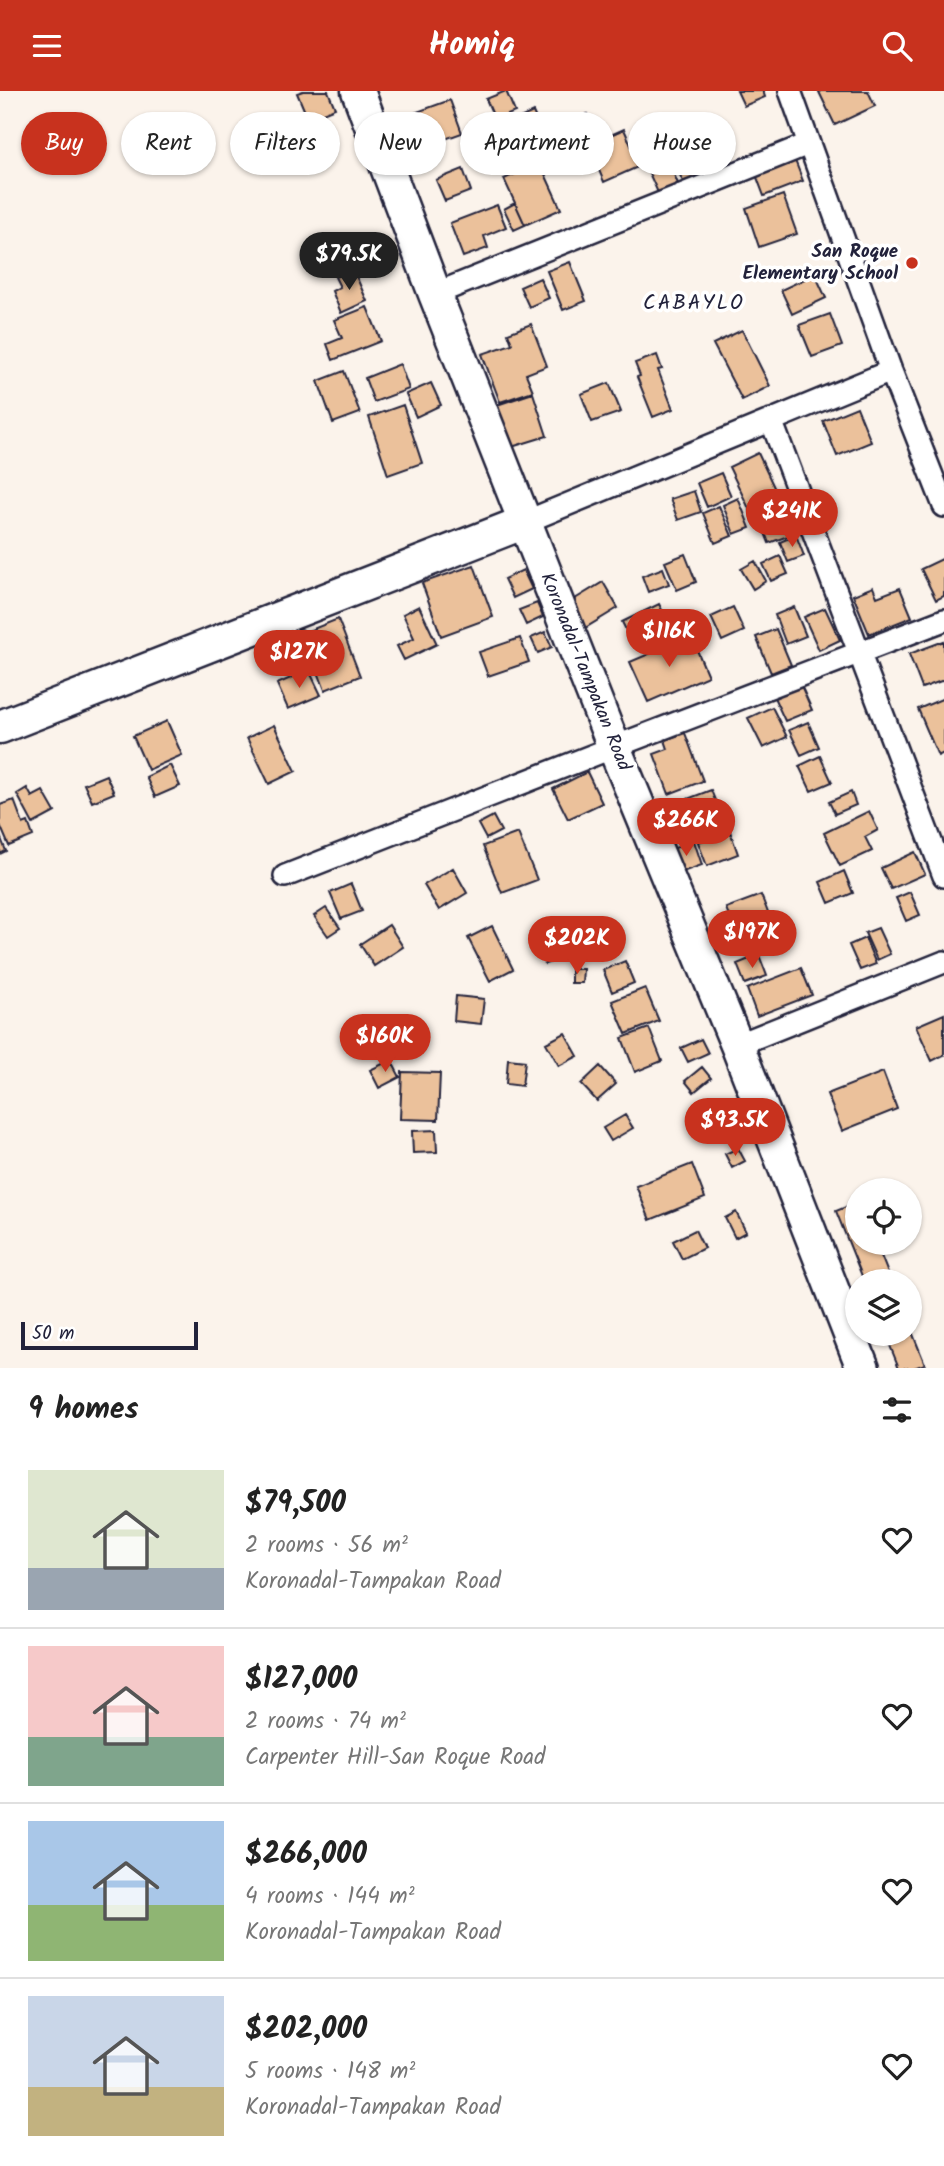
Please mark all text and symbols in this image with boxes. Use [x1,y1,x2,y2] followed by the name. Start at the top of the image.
[429,20,515,71] text: Homiq
[28,27,66,65] icon: menu
[878,27,916,65] icon: search
[21,112,107,175] chip: Buy
[121,112,216,175] chip: Rent
[230,112,340,175] chip: Filters
[354,112,446,175] chip: New
[460,112,614,175] chip: Apartment
[628,112,736,175] chip: House
[292,233,406,292] pin: $79.5K
[315,237,383,273] text: $79.5K
[743,237,899,289] place label: San Roque Elementary School
[904,255,920,271] marker: San Roque Elementary School
[643,287,745,320] district label: CABAYLO
[743,489,841,549] pin: $241K
[762,494,822,530] text: $241K
[531,568,639,776] street label: Koronadal-Tampakan Road
[620,609,718,669] pin: $116K
[642,614,696,650] text: $116K
[250,631,348,690] pin: $127K
[270,635,328,671] text: $127K
[637,799,735,858] pin: $266K
[653,803,719,839] text: $266K
[703,911,801,970] pin: $197K
[724,915,780,951] text: $197K
[528,917,626,976] pin: $202K
[544,921,610,957] text: $202K
[336,1014,434,1074] pin: $160K
[356,1019,414,1055] text: $160K
[678,1098,792,1158] pin: $93.5K
[701,1103,769,1139] text: $93.5K
[845,1178,922,1346] map controls
[845,1178,922,1255] button: locate
[845,1269,922,1346] button: layers
[21,1319,198,1351] scale bar
[32,1319,74,1349] text: 50 m
[28,1386,139,1434] text: 9 homes
[878,1391,916,1429] icon: filters
[245,1480,346,1528] text: $79,500
[84,1498,168,1582] icon: home
[878,1521,916,1559] icon: heart
[245,1528,408,1564] text: 2 rooms · 56 m²
[245,1564,501,1600] text: Koronadal-Tampakan Road
[245,1656,358,1704] text: $127,000
[84,1674,168,1758] icon: home
[878,1697,916,1735] icon: heart
[245,1704,406,1740] text: 2 rooms · 74 m²
[245,1740,546,1776] text: Carpenter Hill-San Roque Road
[245,1831,367,1879] text: $266,000
[84,1849,168,1933] icon: home
[878,1872,916,1910] icon: heart
[245,1879,415,1915] text: 4 rooms · 144 m²
[245,1915,501,1951] text: Koronadal-Tampakan Road
[245,2006,367,2054] text: $202,000
[84,2024,168,2108] icon: home
[878,2047,916,2085] icon: heart
[245,2054,415,2090] text: 5 rooms · 148 m²
[245,2090,501,2126] text: Koronadal-Tampakan Road

